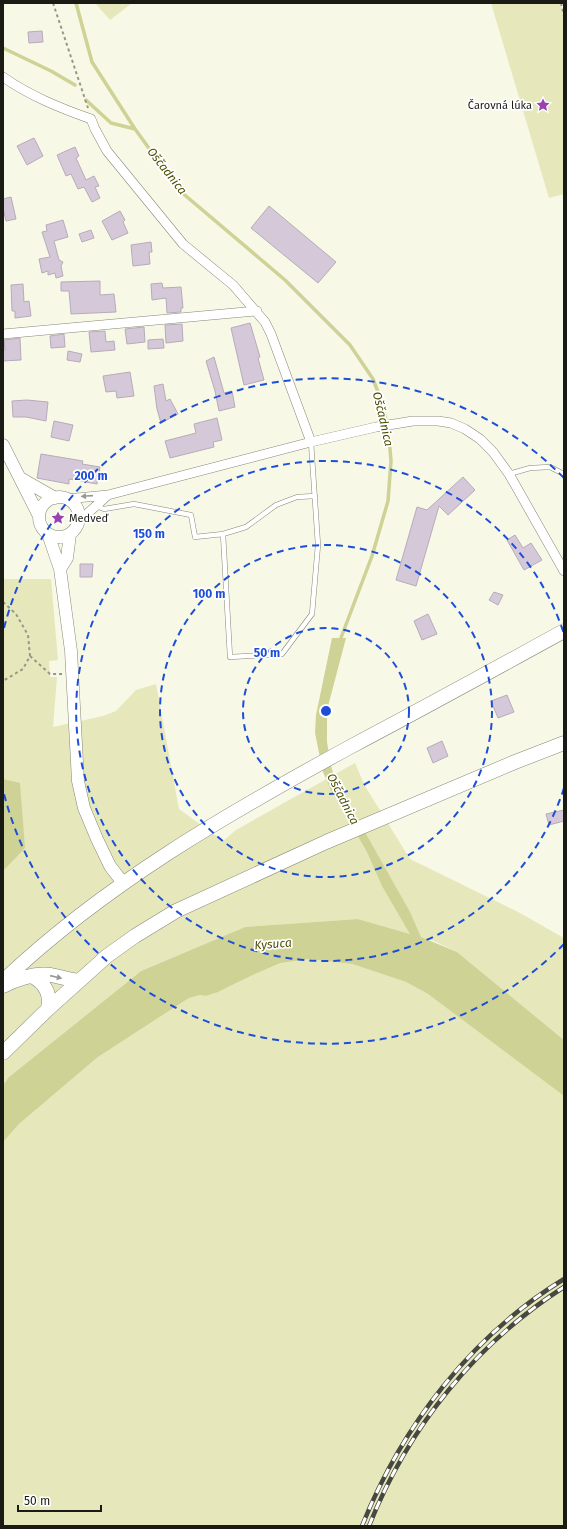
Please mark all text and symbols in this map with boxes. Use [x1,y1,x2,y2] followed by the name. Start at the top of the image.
[535,97,551,113] place icon: Čarovná lúka
[468,98,532,112] place label: Čarovná lúka
[144,145,190,197] water label: Oščadnica
[370,390,396,448] water label: Oščadnica
[74,469,108,483] text: 200 m
[81,492,93,499] one-way arrow
[50,510,66,526] place icon: Medveď
[69,512,109,525] place label: Medveď
[133,527,165,541] text: 150 m
[193,587,225,601] text: 100 m
[254,646,280,660] text: 50 m
[319,704,333,718] centre of rings
[324,771,362,827] water label: Oščadnica
[254,935,292,953] water label: Kysuca
[50,974,62,980] one-way arrow
[18,1487,101,1513] scale bar
[24,1494,50,1508] text: 50 m

